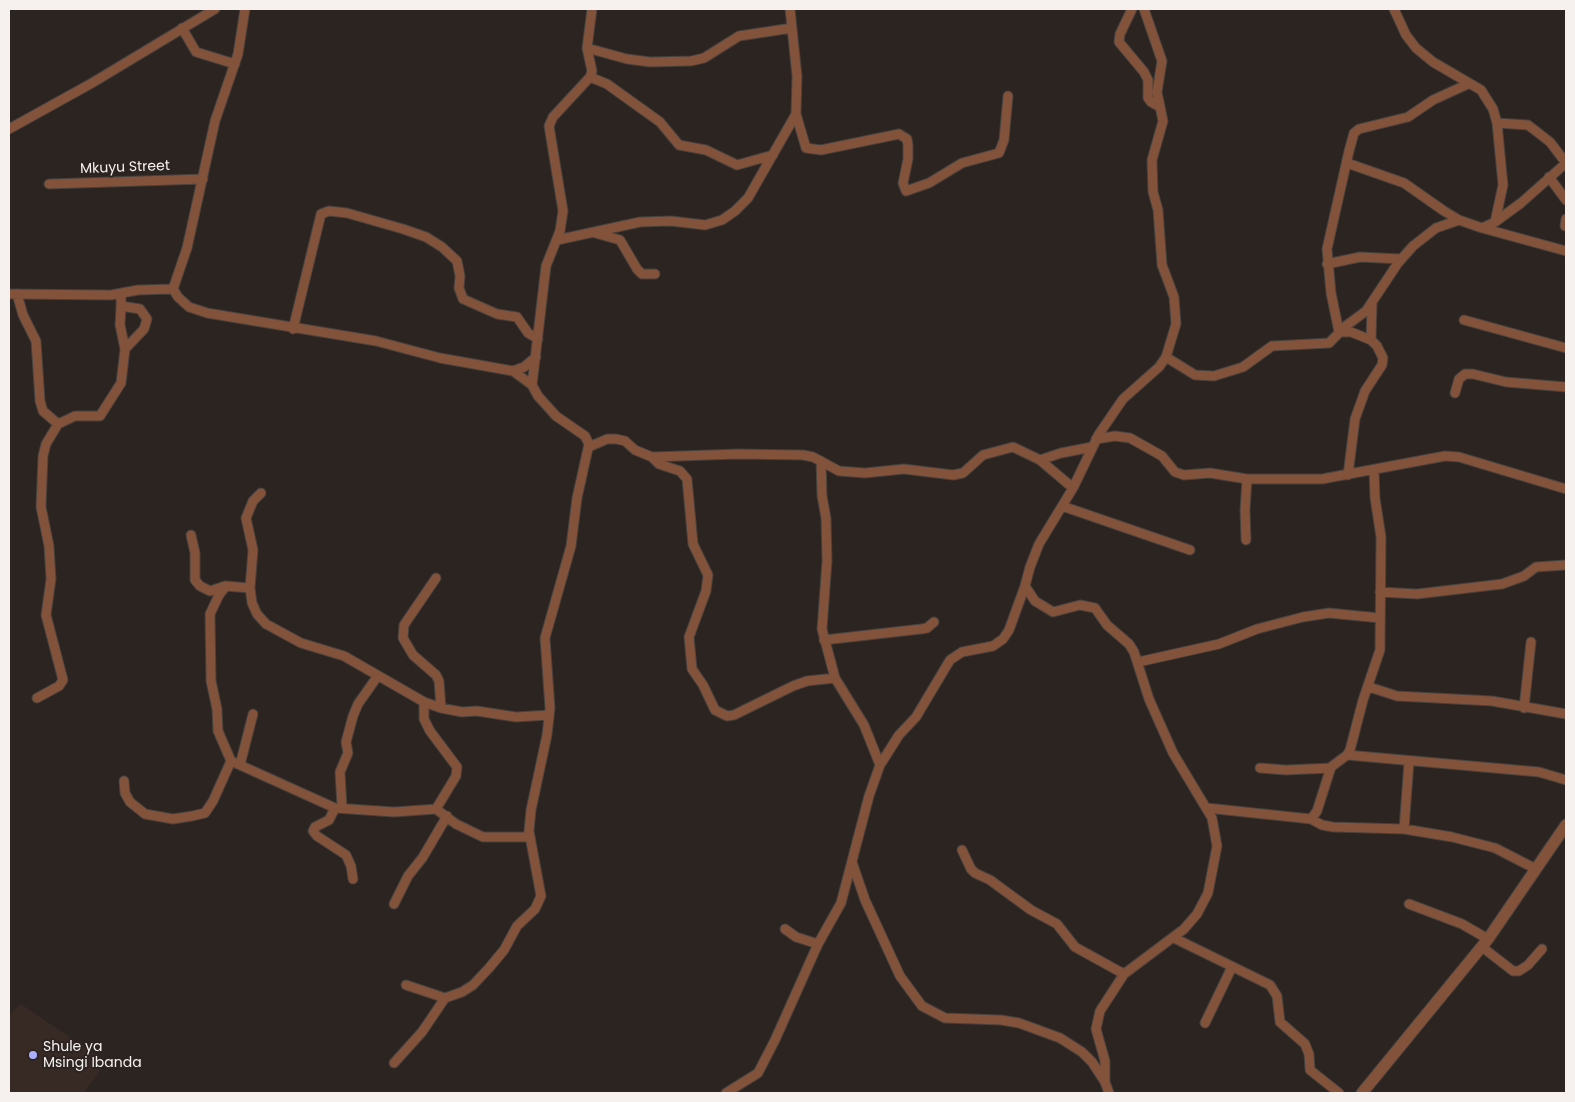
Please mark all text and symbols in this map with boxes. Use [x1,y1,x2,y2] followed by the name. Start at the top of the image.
[80,158,170,178] street label: Mkuyu Street
[43,1039,142,1072] place label: Shule ya Msingi Ibanda
[27,1049,39,1061] marker: Shule ya Msingi Ibanda

